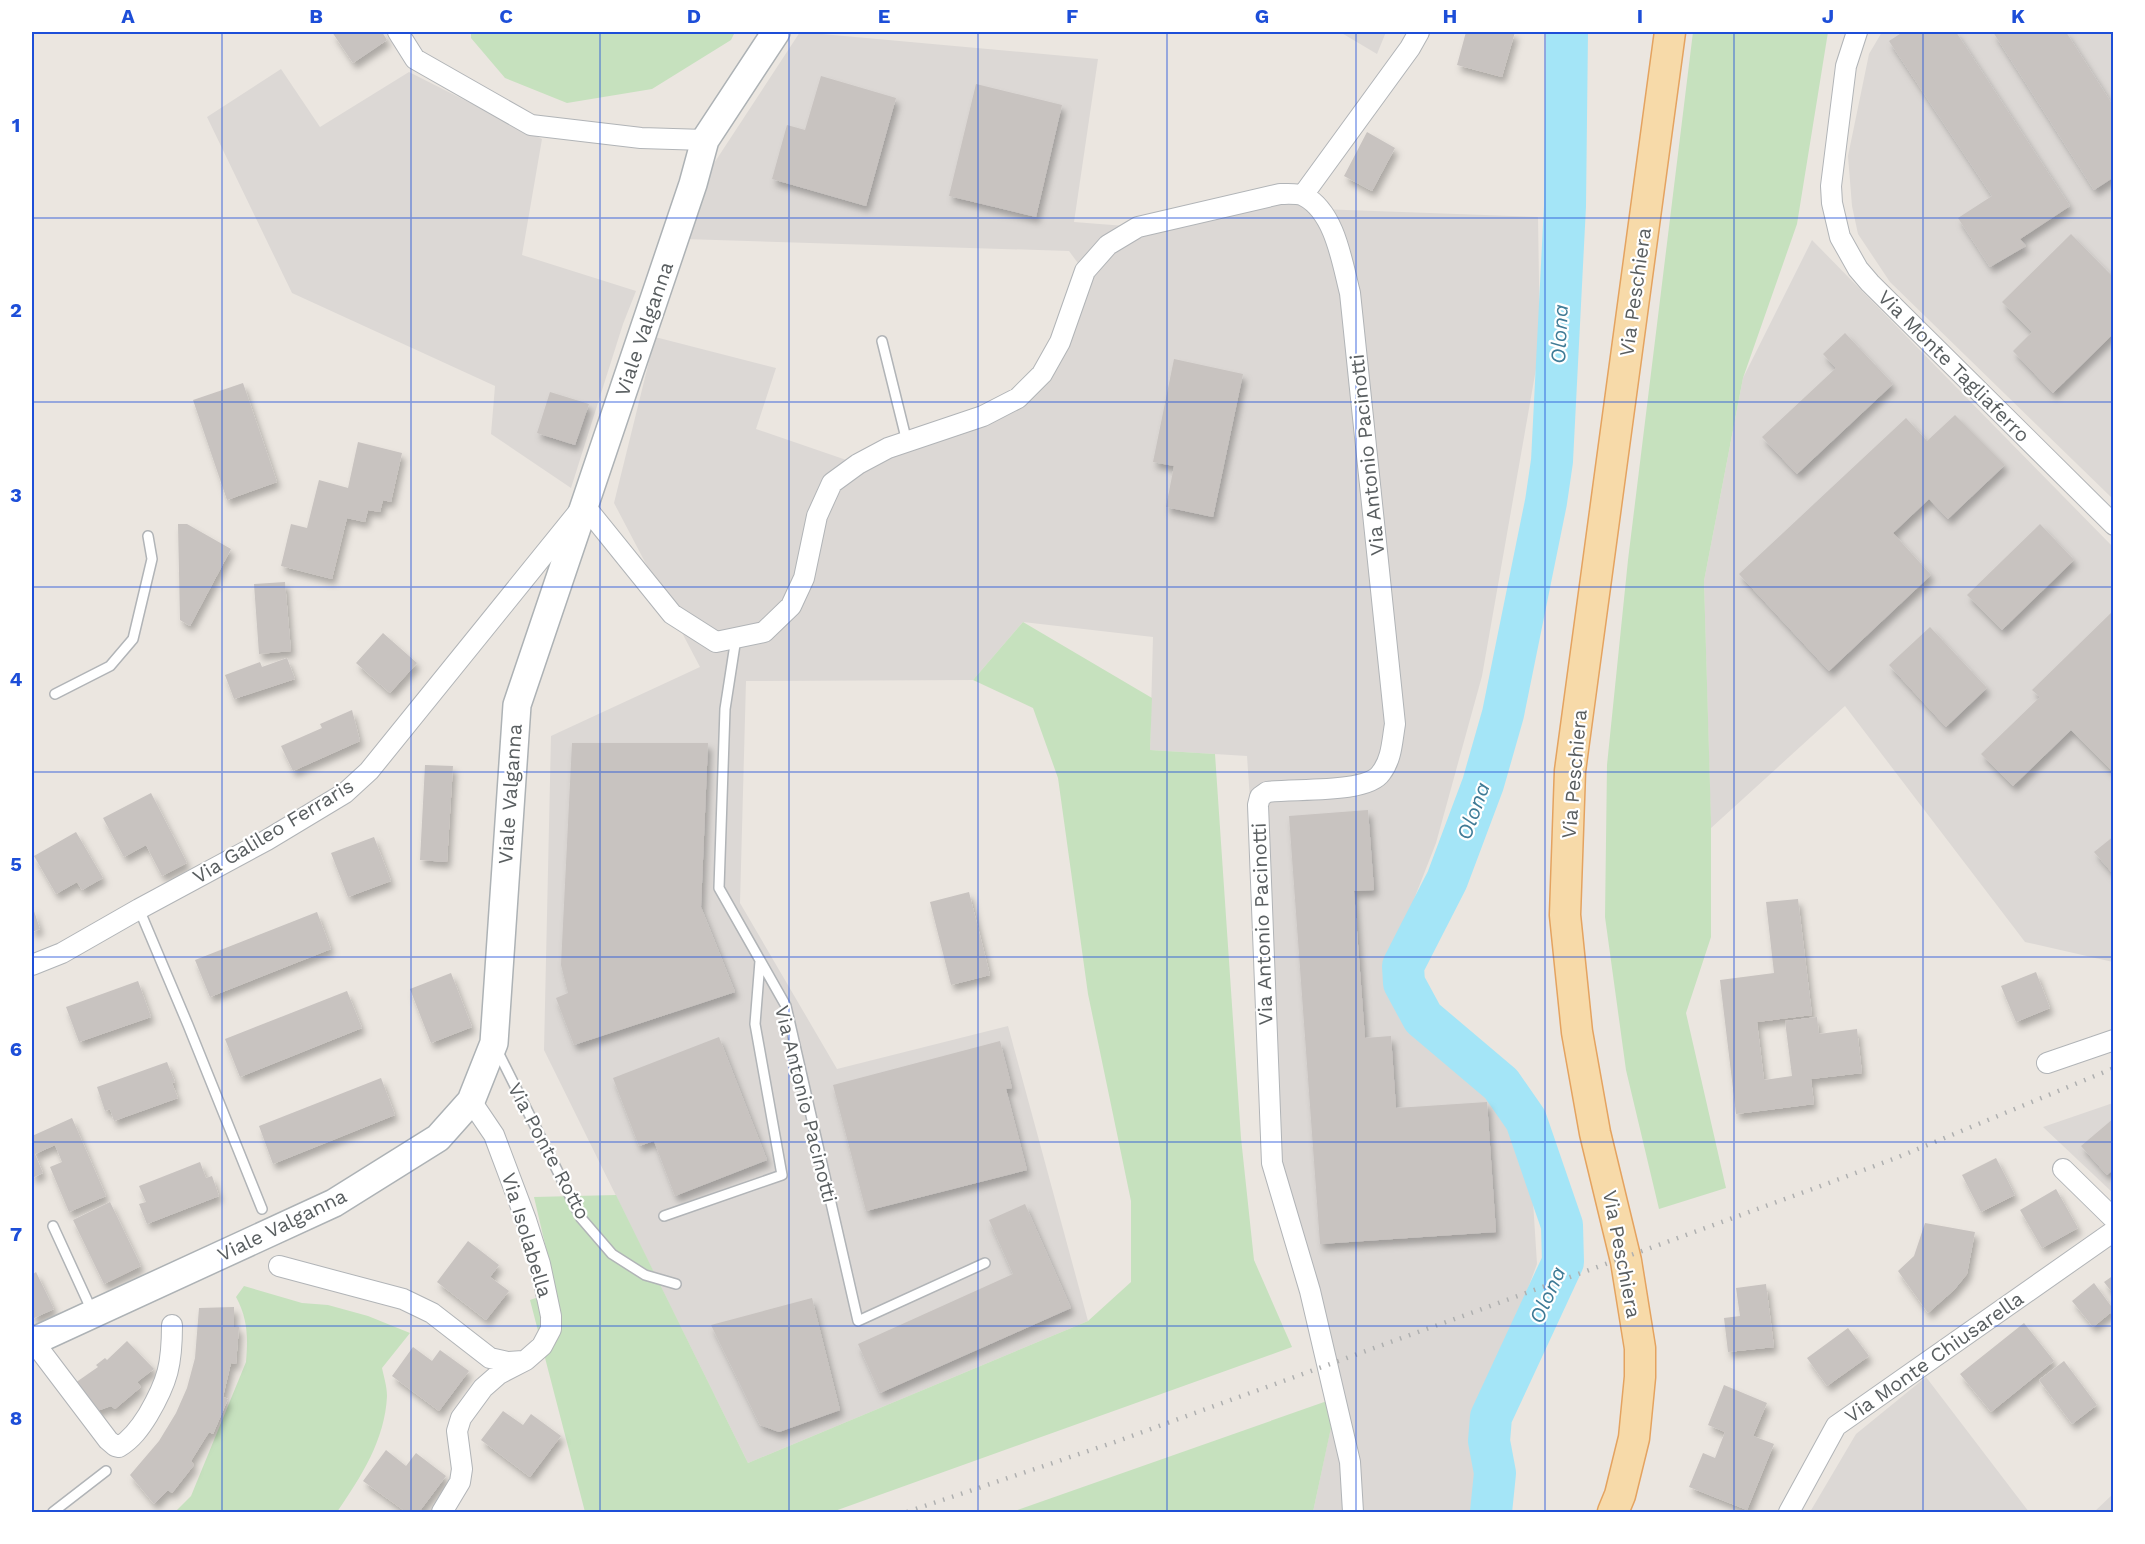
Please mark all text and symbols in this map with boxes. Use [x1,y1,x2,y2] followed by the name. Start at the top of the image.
[121,4,135,28] text: A
[309,4,323,28] text: B
[499,4,513,28] text: C
[687,4,701,28] text: D
[878,4,890,28] text: E
[1066,4,1078,28] text: F
[1255,4,1269,28] text: G
[1443,4,1457,28] text: H
[1637,4,1643,28] text: I
[1822,4,1834,28] text: J
[2011,4,2025,28] text: K
[12,113,20,137] text: 1
[1614,226,1656,358] street label: Via Peschiera
[610,259,678,399] street label: Viale Valganna
[1873,285,2035,447] street label: Via Monte Tagliaferro
[10,298,22,322] text: 2
[1545,303,1573,364] water label: Olona
[1344,353,1390,557] street label: Via Antonio Pacinotti
[10,483,22,507] text: 3
[10,667,23,691] text: 4
[1556,708,1592,840] street label: Via Peschiera
[493,723,527,865] street label: Viale Valganna
[188,773,358,889] street label: Via Galileo Ferraris
[1451,779,1495,843] water label: Olona
[1246,822,1278,1026] street label: Via Antonio Pacinotti
[10,852,22,876] text: 5
[770,1003,842,1205] street label: Via Antonio Pacinotti
[10,1037,22,1061] text: 6
[503,1079,595,1223] street label: Via Ponte Rotto
[497,1170,557,1300] street label: Via Isolabella
[214,1183,350,1267] street label: Viale Valganna
[1598,1188,1646,1320] street label: Via Peschiera
[10,1222,22,1246] text: 7
[1523,1263,1571,1327] water label: Olona
[1840,1286,2028,1428] street label: Via Monte Chiusarella
[10,1406,22,1430] text: 8

